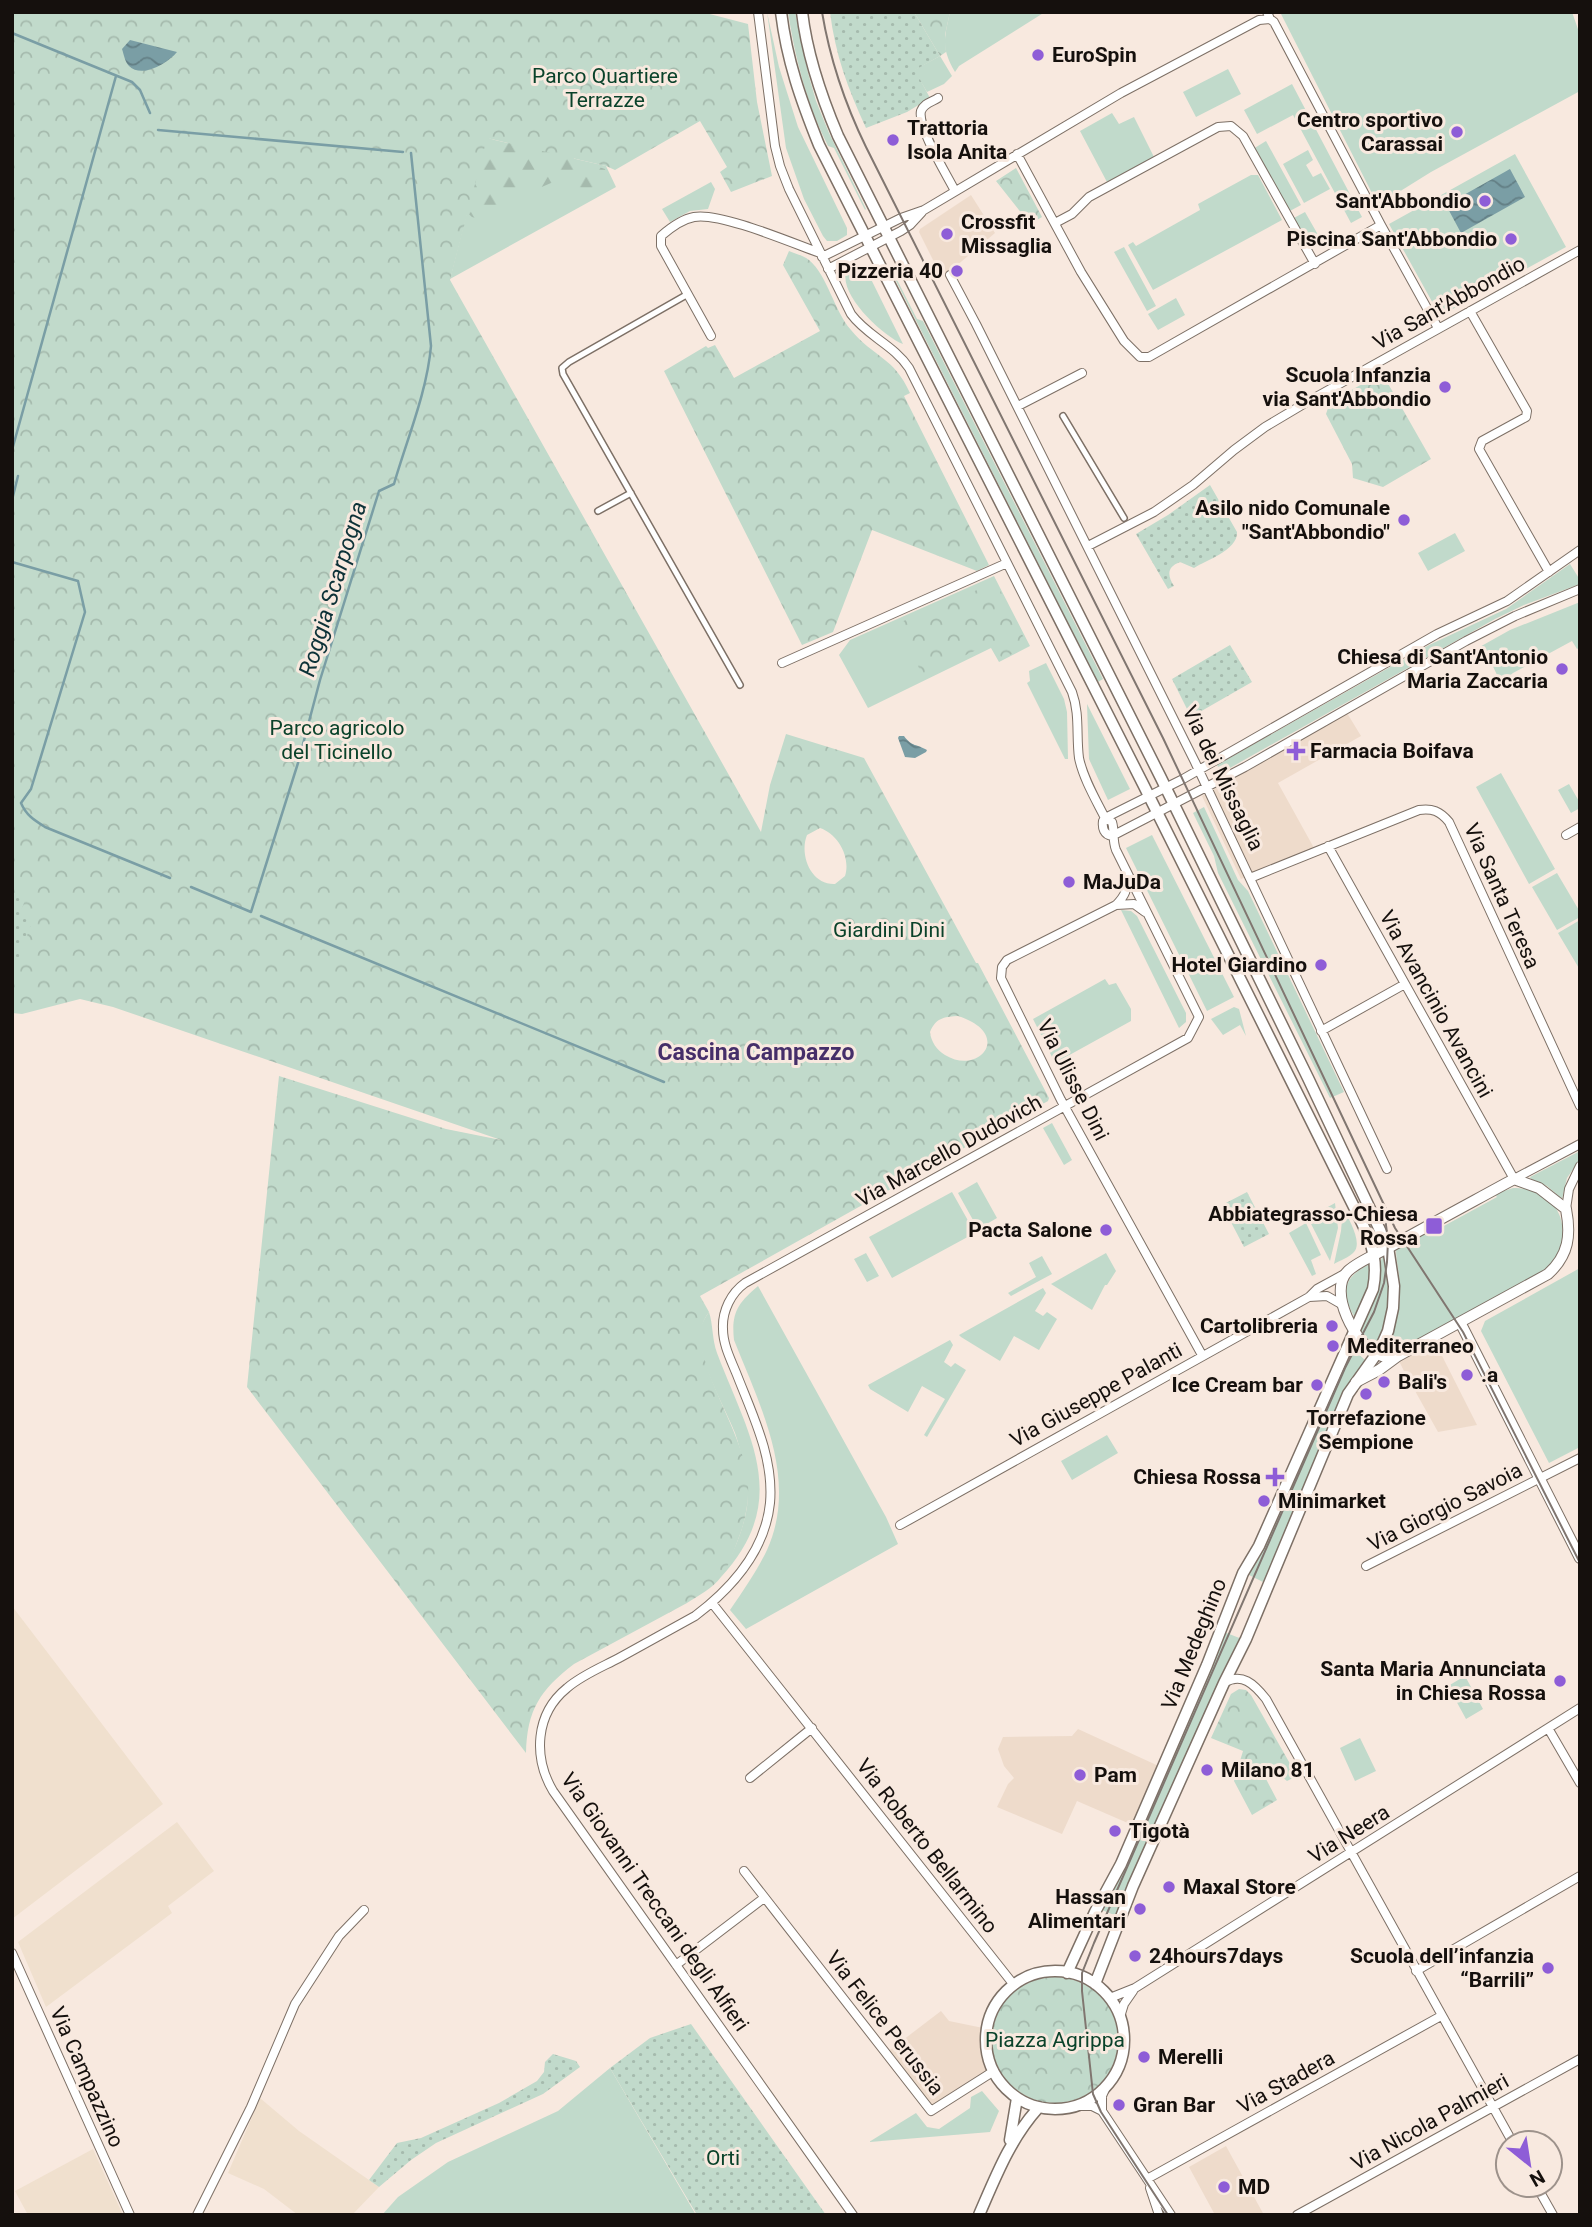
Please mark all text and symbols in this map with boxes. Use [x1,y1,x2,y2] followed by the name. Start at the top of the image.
[1052,43,1137,67] place label: EuroSpin
[1030,47,1046,63] marker: EuroSpin
[532,64,678,112] park label: Parco Quartiere Terrazze
[1297,108,1443,156] place label: Centro sportivo Carassai
[907,116,1007,164] place label: Trattoria Isola Anita
[1449,124,1465,140] marker: Centro sportivo Carassai
[885,132,901,148] marker: Trattoria Isola Anita
[1335,189,1471,213] place label: Sant'Abbondio
[1477,193,1493,209] marker: Sant'Abbondio
[961,210,1052,258] place label: Crossfit Missaglia
[939,226,955,242] marker: Crossfit Missaglia
[1287,227,1497,251] place label: Piscina Sant'Abbondio
[1503,231,1519,247] marker: Piscina Sant'Abbondio
[1369,251,1529,355] street label: Via Sant'Abbondio
[838,259,943,283] place label: Pizzeria 40
[949,263,965,279] marker: Pizzeria 40
[1263,363,1431,411] place label: Scuola Infanzia via Sant'Abbondio
[1437,379,1453,395] marker: Scuola Infanzia via Sant'Abbondio
[1195,496,1390,544] place label: Asilo nido Comunale "Sant'Abbondio"
[294,498,372,680] water label: Roggia Scarpogna
[1396,512,1412,528] marker: Asilo nido Comunale "Sant'Abbondio"
[1337,645,1548,693] place label: Chiesa di Sant'Antonio Maria Zaccaria
[1554,661,1570,677] marker: Chiesa di Sant'Antonio Maria Zaccaria
[1178,702,1268,854] street label: Via dei Missaglia
[269,716,405,764] park label: Parco agricolo del Ticinello
[1310,739,1474,763] place label: Farmacia Boifava
[1288,743,1304,759] marker: Farmacia Boifava
[1459,820,1545,972] street label: Via Santa Teresa
[1083,870,1161,894] place label: MaJuDa
[1061,874,1077,890] marker: MaJuDa
[1375,906,1497,1102] street label: Via Avancinio Avancini
[833,918,945,942] park label: Giardini Dini
[1171,953,1307,977] place label: Hotel Giardino
[1313,957,1329,973] marker: Hotel Giardino
[1032,1015,1114,1145] street label: Via Ulisse Dini
[658,1039,854,1066] district label: Cascina Campazzo
[852,1090,1046,1212] street label: Via Marcello Dudovich
[1208,1202,1418,1250] place label: Abbiategrasso-Chiesa Rossa
[1424,1216,1444,1236] marker: Abbiategrasso-Chiesa Rossa
[968,1218,1092,1242] place label: Pacta Salone
[1098,1222,1114,1238] marker: Pacta Salone
[1200,1314,1318,1338] place label: Cartolibreria
[1324,1318,1340,1334] marker: Cartolibreria
[1347,1334,1474,1358] place label: Mediterraneo
[1006,1338,1186,1452] street label: Via Giuseppe Palanti
[1325,1338,1341,1354] marker: Mediterraneo
[1481,1363,1498,1387] place label: .a
[1459,1367,1475,1383] marker: .a
[1398,1370,1447,1394] place label: Bali's
[1171,1373,1303,1397] place label: Ice Cream bar
[1376,1374,1392,1390] marker: Bali's
[1309,1377,1325,1393] marker: Ice Cream bar
[1358,1386,1374,1402] marker: Torrefazione Sempione
[1306,1406,1426,1454] place label: Torrefazione Sempione
[1364,1458,1526,1556] street label: Via Giorgio Savoia
[1133,1465,1261,1489] place label: Chiesa Rossa
[1267,1469,1283,1485] marker: Chiesa Rossa
[1278,1489,1386,1513] place label: Minimarket
[1256,1493,1272,1509] marker: Minimarket
[1157,1575,1231,1713] street label: Via Medeghino
[1320,1657,1546,1705] place label: Santa Maria Annunciata in Chiesa Rossa
[1552,1673,1568,1689] marker: Santa Maria Annunciata in Chiesa Rossa
[852,1754,1002,1938] street label: Via Roberto Bellarmino
[1221,1758,1315,1782] place label: Milano 81
[1199,1762,1215,1778] marker: Milano 81
[1094,1763,1137,1787] place label: Pam
[1072,1767,1088,1783] marker: Pam
[556,1768,754,2036] street label: Via Giovanni Treccani degli Alfieri
[1304,1800,1394,1868] street label: Via Neera
[1129,1819,1190,1843] place label: Tigotà
[1107,1823,1123,1839] marker: Tigotà
[1183,1875,1296,1899] place label: Maxal Store
[1161,1879,1177,1895] marker: Maxal Store
[1028,1885,1126,1933] place label: Hassan Alimentari
[1132,1901,1148,1917] marker: Hassan Alimentari
[1149,1944,1283,1968] place label: 24hours7days
[1350,1944,1534,1992] place label: Scuola dell’infanzia “Barrili”
[821,1946,949,2100] street label: Via Felice Perussia
[1127,1948,1143,1964] marker: 24hours7days
[1540,1960,1556,1976] marker: Scuola dell’infanzia “Barrili”
[45,2003,129,2151] street label: Via Campazzino
[985,2028,1125,2052] park label: Piazza Agrippa
[1158,2045,1223,2069] place label: Merelli
[1233,2046,1339,2118] street label: Via Stadera
[1136,2049,1152,2065] marker: Merelli
[1347,2069,1513,2175] street label: Via Nicola Palmieri
[1133,2093,1216,2117] place label: Gran Bar
[1111,2097,1127,2113] marker: Gran Bar
[1494,2129,1564,2199] north arrow
[706,2146,740,2170] park label: Orti
[1526,2165,1549,2192] text: N
[1238,2175,1270,2199] place label: MD
[1216,2179,1232,2195] marker: MD

